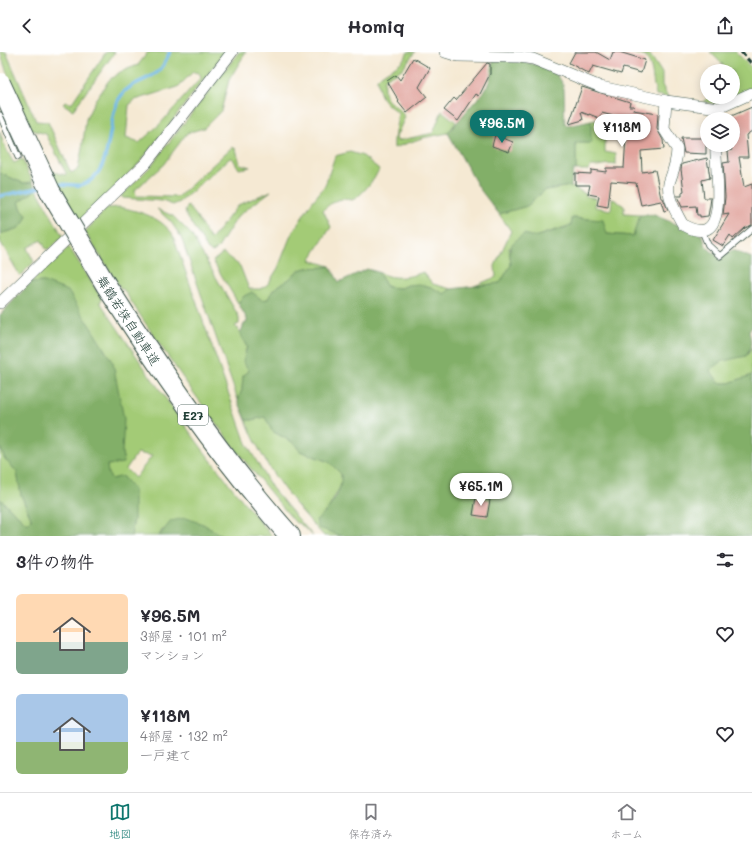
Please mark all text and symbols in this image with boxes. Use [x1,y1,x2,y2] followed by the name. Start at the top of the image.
[347,14,405,38] text: Homiq
[16,15,38,37] icon: back
[714,15,736,37] icon: share
[700,64,740,152] map controls
[700,64,740,104] button: locate
[469,110,535,144] pin: ¥96.5M
[700,112,740,152] button: layers
[479,114,525,131] text: ¥96.5M
[594,114,650,148] pin: ¥118M
[603,118,641,135] text: ¥118M
[94,272,164,368] street label: 舞鶴若狭自動車道
[178,405,208,425] road number: E27
[448,473,514,507] pin: ¥65.1M
[459,477,503,494] text: ¥65.1M
[714,549,736,571] icon: filters
[16,550,94,572] text: 3件の物件
[140,604,201,626] text: ¥96.5M
[48,610,96,658] icon: home
[714,623,736,645] icon: heart
[140,627,227,644] text: 3部屋 · 101 m²
[140,646,204,663] text: マンション
[140,704,191,726] text: ¥118M
[48,710,96,758] icon: home
[714,723,736,745] icon: heart
[140,727,228,744] text: 4部屋 · 132 m²
[140,746,192,763] text: 一戸建て
[109,801,131,841] tab: 地図
[349,801,393,841] tab: 保存済み
[611,801,643,841] tab: ホーム

